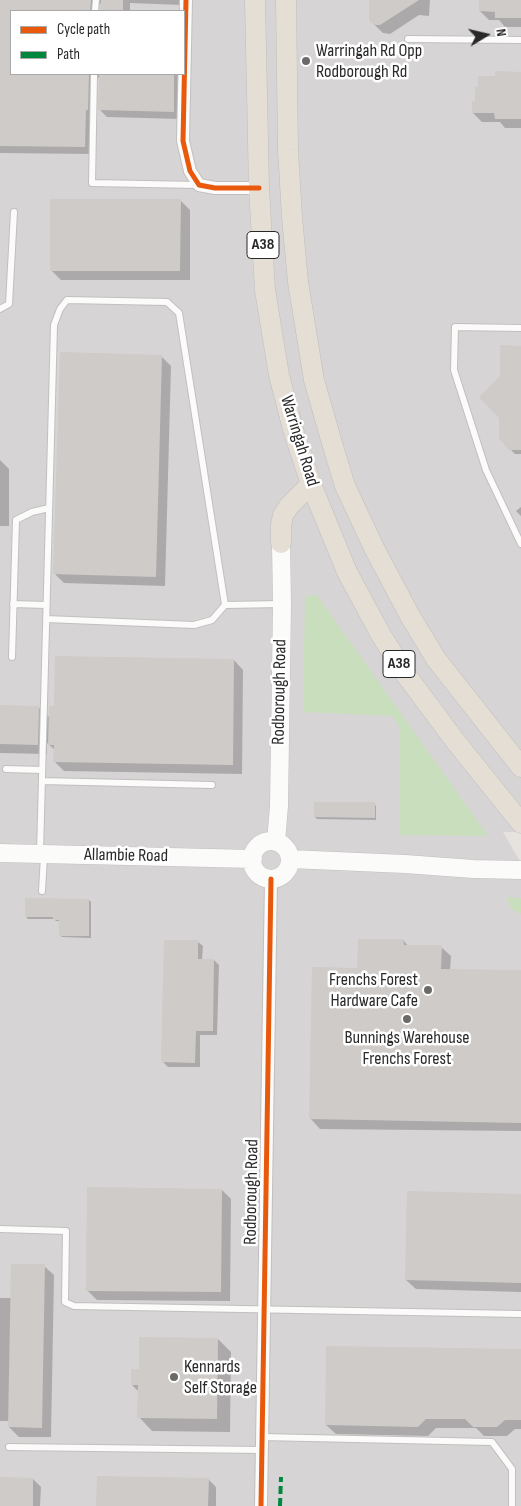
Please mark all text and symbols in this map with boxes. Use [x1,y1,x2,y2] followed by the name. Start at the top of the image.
[10,10,185,75] legend
[461,10,511,60] north arrow
[57,20,110,39] text: Cycle path
[492,28,510,38] text: N
[316,40,422,82] place label: Warringah Rd Opp Rodborough Rd
[57,45,80,64] text: Path
[300,55,312,67] marker: Warringah Rd Opp Rodborough Rd
[247,232,279,258] road number: A38
[275,393,323,489] street label: Warringah Road
[268,639,292,745] street label: Rodborough Road
[383,651,415,678] road number: A38
[84,844,168,868] street label: Allambie Road
[329,969,418,1012] place label: Frenchs Forest Hardware Cafe
[422,984,434,996] marker: Frenchs Forest Hardware Cafe
[401,1013,413,1025] marker: Bunnings Warehouse Frenchs Forest
[344,1027,470,1070] place label: Bunnings Warehouse Frenchs Forest
[240,1139,264,1245] street label: Rodborough Road
[184,1356,257,1398] place label: Kennards Self Storage
[168,1371,180,1383] marker: Kennards Self Storage

